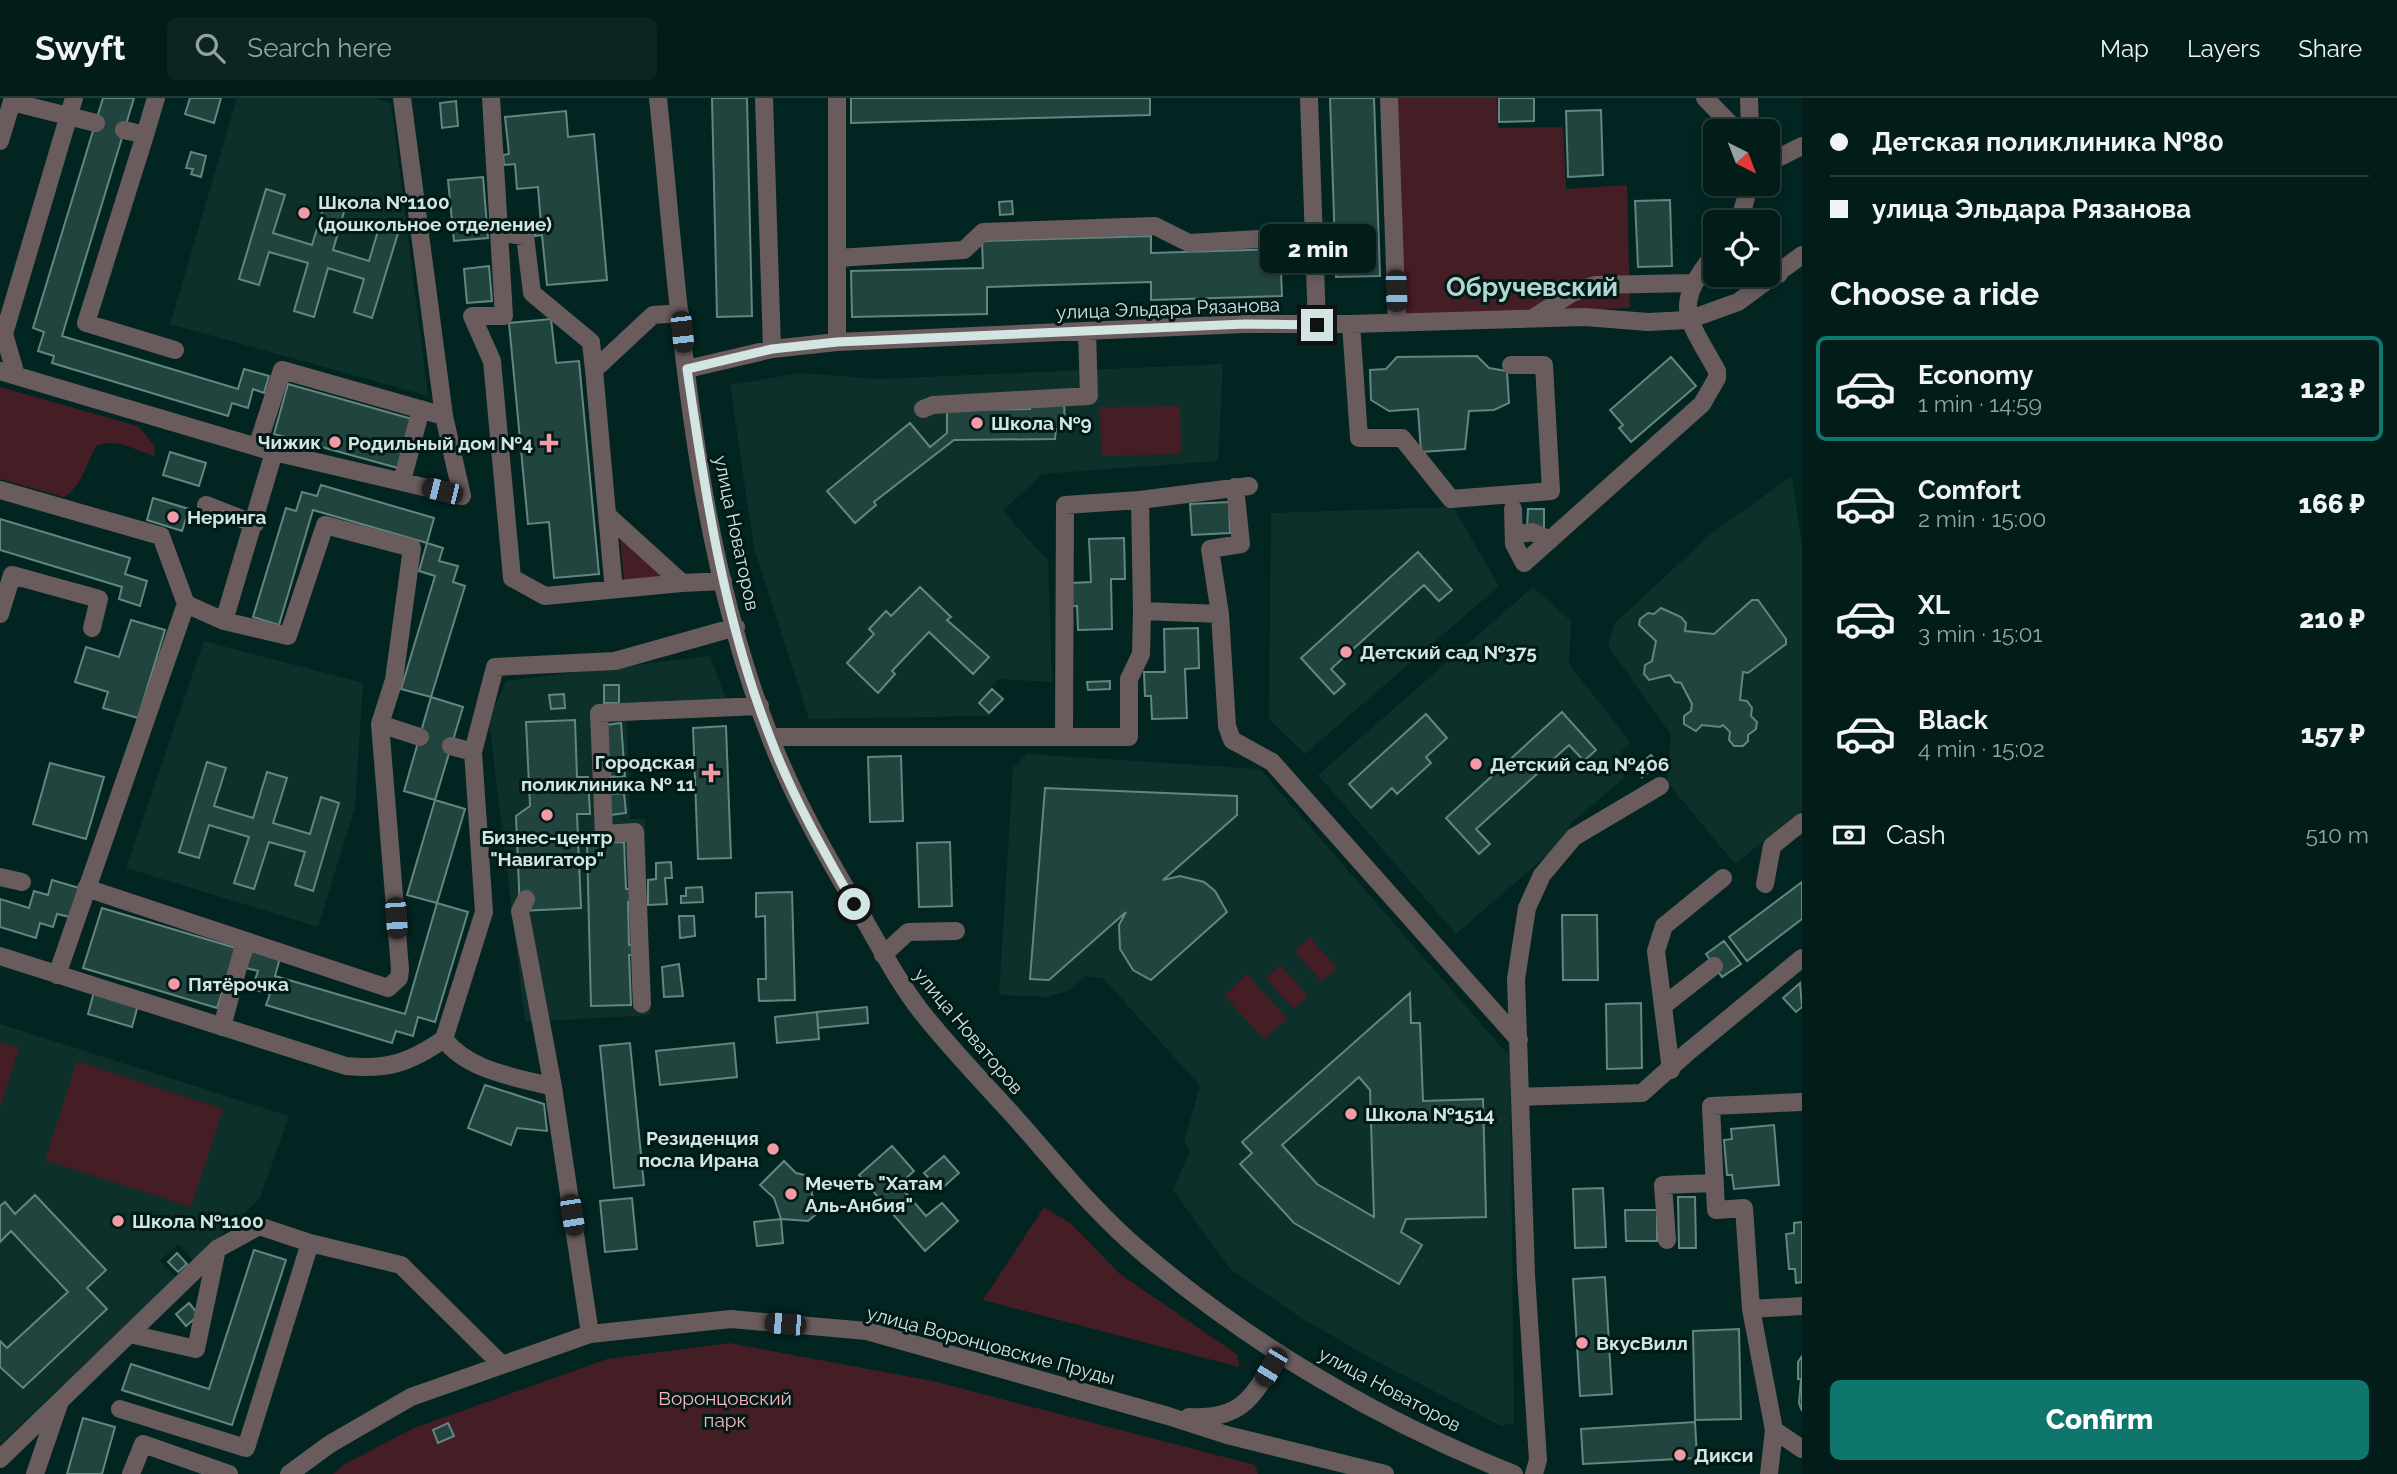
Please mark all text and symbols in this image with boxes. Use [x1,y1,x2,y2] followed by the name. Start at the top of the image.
[167,17,657,80] search box
[35,29,125,68] text: Swyft
[191,29,229,67] icon: search
[247,33,392,63] text: Search here
[2100,34,2149,63] text: Map
[2187,34,2260,63] text: Layers
[2298,34,2362,63] text: Share
[1703,119,1780,196] north arrow
[1703,119,1780,287] map controls
[1872,127,2224,157] text: Детская поликлиника №80
[318,191,552,235] place label: Школа №1100 (дошкольное отделение)
[1872,194,2191,224] text: улица Эльдара Рязанова
[296,205,312,221] marker: Школа №1100 (дошкольное отделение)
[1703,210,1780,287] button: locate
[1259,224,1375,272] callout: 2 min
[1288,235,1348,262] text: 2 min
[1385,270,1408,312] car
[1446,272,1618,302] district label: Обручевский
[1830,275,2039,312] text: Choose a ride
[1056,293,1280,323] street label: улица Эльдара Рязанова
[1301,309,1333,341] route end
[670,310,695,354] car
[1834,357,1897,420] icon: car
[1918,360,2033,390] text: Economy
[2300,374,2365,404] text: 123 ₽
[1918,390,2042,417] text: 1 min · 14:59
[991,412,1092,434] place label: Школа №9
[969,415,985,431] marker: Школа №9
[258,431,321,453] place label: Чижик
[348,432,533,454] place label: Родильный дом №4
[539,433,559,453] marker: Родильный дом №4
[327,434,343,450] marker: Чижик
[710,454,764,612] street label: улица Новаторов
[1834,472,1897,535] icon: car
[1918,475,2021,505] text: Comfort
[420,476,465,506] car
[2299,489,2365,519] text: 166 ₽
[1918,505,2046,532] text: 2 min · 15:00
[187,506,267,528] place label: Неринга
[165,509,181,525] marker: Неринга
[1834,587,1897,650] icon: car
[1918,590,1950,620] text: XL
[2299,604,2365,634] text: 210 ₽
[1918,620,2042,647] text: 3 min · 15:01
[1360,641,1537,663] place label: Детский сад №375
[1338,644,1354,660] marker: Детский сад №375
[1834,702,1897,765] icon: car
[1918,705,1988,735] text: Black
[2301,719,2365,749] text: 157 ₽
[1918,735,2045,762] text: 4 min · 15:02
[521,751,695,795] place label: Городская поликлиника № 11
[1490,753,1669,775] place label: Детский сад №406
[1468,756,1484,772] marker: Детский сад №406
[701,763,721,783] marker: Городская поликлиника № 11
[539,807,555,823] marker: Бизнеc-центр "Навигатор"
[1830,816,1868,854] icon: cash
[1886,820,1946,850] text: Cash
[2306,821,2369,848] text: 510 m
[481,826,613,870] place label: Бизнеc-центр "Навигатор"
[838,888,870,920] route start
[385,896,408,940] car
[910,964,1028,1098] street label: улица Новаторов
[188,973,289,995] place label: Пятёрочка
[166,976,182,992] marker: Пятёрочка
[1365,1103,1495,1125] place label: Школа №1514
[1343,1106,1359,1122] marker: Школа №1514
[639,1127,759,1171] place label: Резиденция посла Ирана
[765,1141,781,1157] marker: Резиденция посла Ирана
[805,1172,943,1216] place label: Мечеть "Хатам Аль-Анбия"
[783,1186,799,1202] marker: Мечеть "Хатам Аль-Анбия"
[559,1193,586,1237] car
[132,1210,264,1232] place label: Школа №1100
[110,1213,126,1229] marker: Школа №1100
[865,1301,1117,1389] street label: улица Воронцовские Пруды
[764,1312,807,1336] car
[1596,1332,1688,1354] place label: ВкусВилл
[1574,1335,1590,1351] marker: ВкусВилл
[1315,1342,1465,1436] street label: улица Новаторов
[1252,1344,1291,1390] car
[1830,1380,2369,1460] button: Confirm
[658,1387,792,1431] park label: Воронцовский парк
[1694,1444,1753,1466] place label: Дикси
[1672,1447,1688,1463] marker: Дикси

